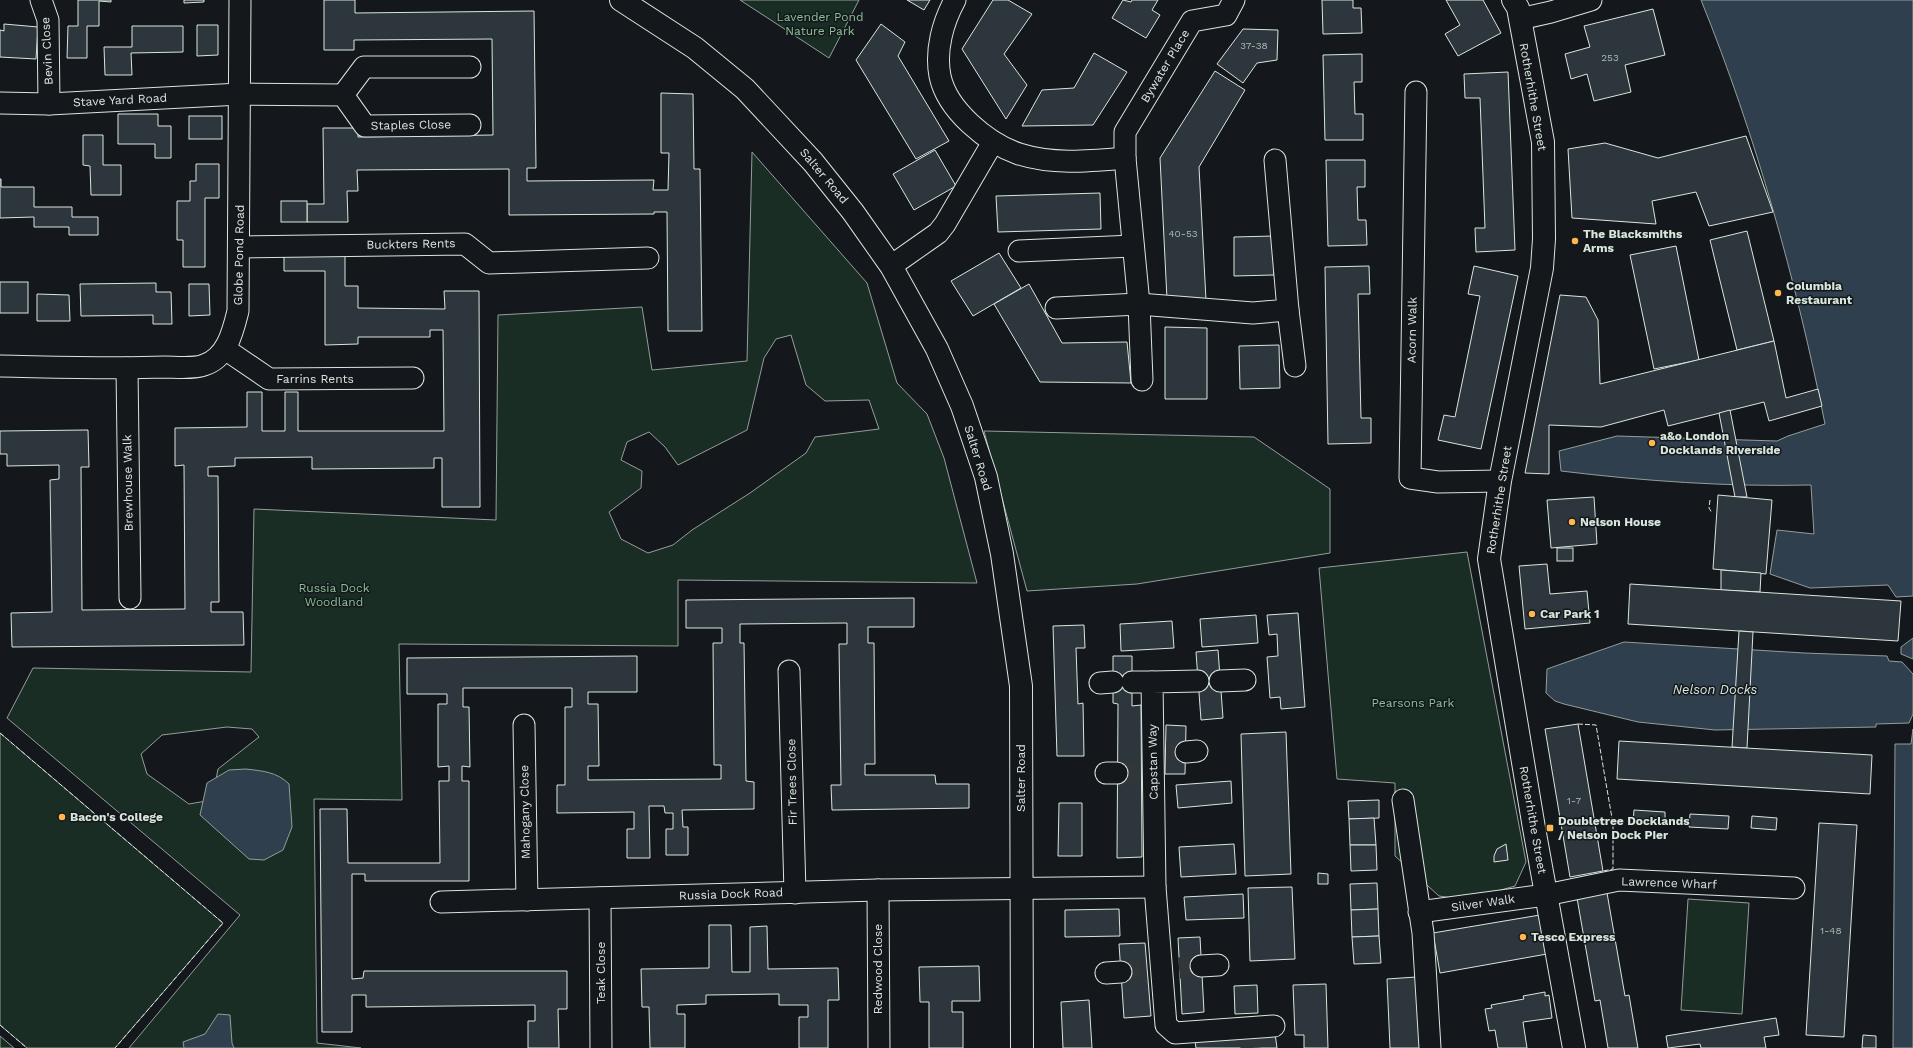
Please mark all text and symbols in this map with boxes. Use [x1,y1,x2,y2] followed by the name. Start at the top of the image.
[777,10,863,38] park label: Lavender Pond Nature Park
[38,17,56,85] street label: Bevin Close
[1138,27,1192,105] street label: Bywater Place
[1240,40,1268,51] house number: 37-38
[1517,42,1549,152] street label: Rotherhithe Street
[1601,52,1619,63] house number: 253
[73,91,167,109] street label: Stave Yard Road
[371,117,451,133] street label: Staples Close
[797,146,851,206] street label: Salter Road
[231,204,247,306] street label: Globe Pond Road
[1583,227,1683,255] place label: The Blacksmiths Arms
[1168,228,1198,239] house number: 40-53
[366,236,456,252] street label: Buckters Rents
[1570,236,1580,246] marker: The Blacksmiths Arms
[1786,279,1853,307] place label: Columbia Restaurant
[1773,288,1783,298] marker: Columbia Restaurant
[1404,297,1420,363] street label: Acorn Walk
[276,372,354,386] street label: Farrins Rents
[961,424,995,492] street label: Salter Road
[1660,429,1781,457] place label: a&o London Docklands Riverside
[120,434,136,531] street label: Brewhouse Walk
[1647,438,1657,448] marker: a&o London Docklands Riverside
[1484,445,1514,555] street label: Rotherhithe Street
[1580,515,1661,529] place label: Nelson House
[1567,517,1577,527] marker: Nelson House
[298,581,370,609] park label: Russia Dock Woodland
[1540,607,1599,621] place label: Car Park 1
[1527,609,1537,619] marker: Car Park 1
[1673,682,1758,697] water label: Nelson Docks
[1372,696,1455,710] park label: Pearsons Park
[1145,723,1161,800] street label: Capstan Way
[784,738,800,825] street label: Fir Trees Close
[1014,744,1028,812] street label: Salter Road
[517,765,533,859] street label: Mahogany Close
[1517,765,1549,875] street label: Rotherhithe Street
[1567,795,1581,806] house number: 1-7
[70,810,163,824] place label: Bacon's College
[57,812,67,822] marker: Bacon's College
[1558,814,1690,842] place label: Doubletree Docklands / Nelson Dock Pier
[1545,823,1555,833] marker: Doubletree Docklands / Nelson Dock Pier
[1621,874,1717,892] street label: Lawrence Wharf
[679,885,783,903] street label: Russia Dock Road
[1450,892,1516,914] street label: Silver Walk
[871,924,885,1014] street label: Redwood Close
[1820,925,1842,936] house number: 1-48
[1531,930,1616,944] place label: Tesco Express
[1518,932,1528,942] marker: Tesco Express
[594,942,608,1004] street label: Teak Close

